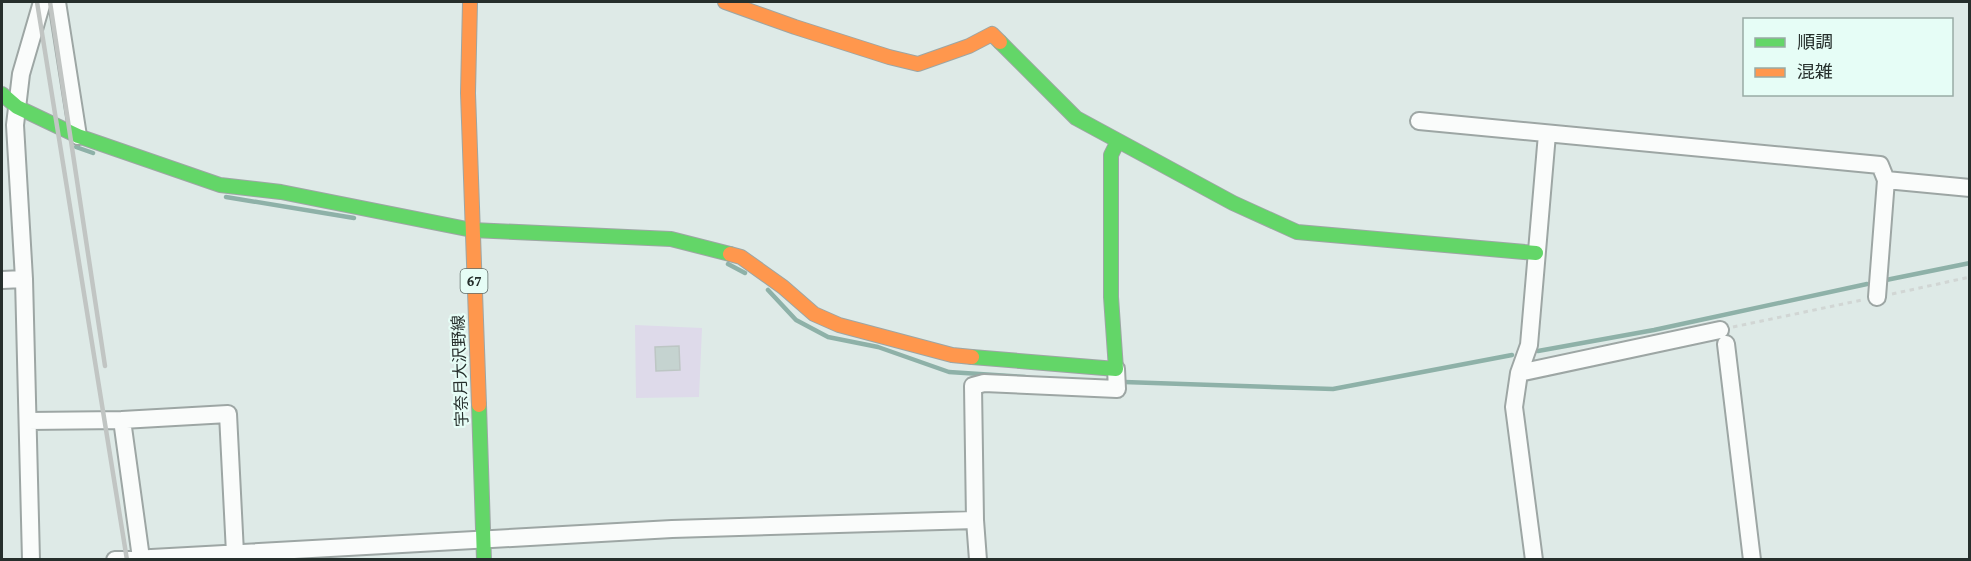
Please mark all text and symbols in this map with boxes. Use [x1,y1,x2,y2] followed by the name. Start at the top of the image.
[1743,18,1953,96] legend
[1797,32,1833,52] text: 順調
[1797,62,1833,82] text: 混雑
[460,269,488,293] road number: 67
[450,315,470,427] street label: 宇奈月大沢野線

